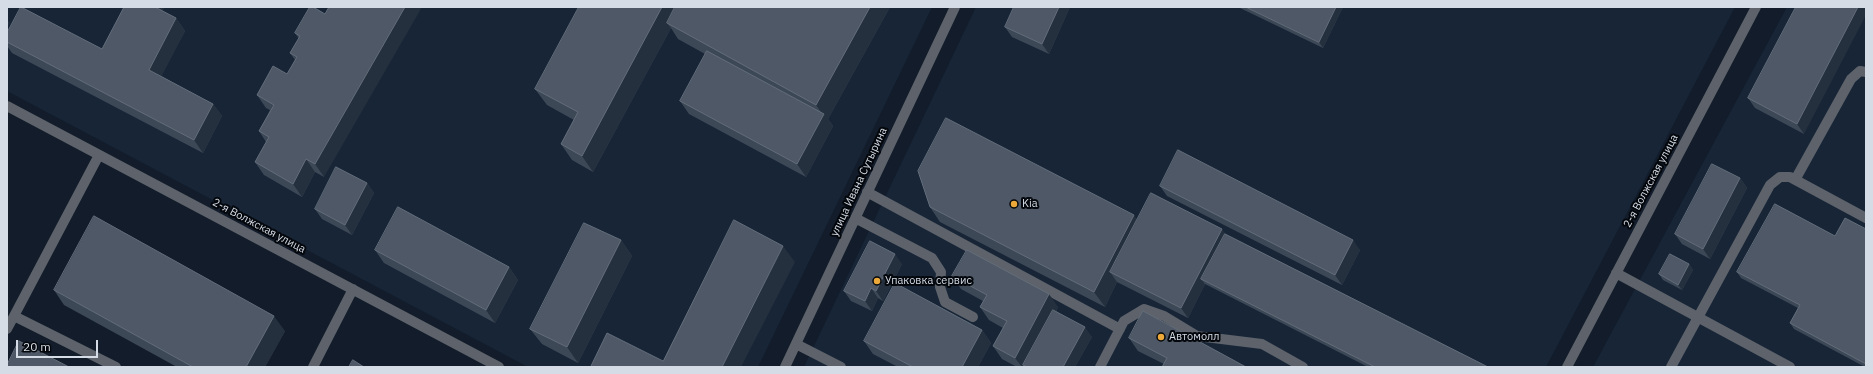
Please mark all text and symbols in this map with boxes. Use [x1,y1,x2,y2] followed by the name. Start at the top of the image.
[828,126,890,238] street label: улица Ивана Сутырина
[1621,132,1681,230] street label: 2-я Волжская улица
[210,196,308,256] street label: 2-я Волжская улица
[1022,197,1038,211] place label: Kia
[1009,199,1019,209] marker: Kia
[885,274,972,288] place label: Упаковка сервис
[872,276,882,286] marker: Упаковка сервис
[1169,330,1219,344] place label: Автомолл
[18,332,100,358] scale bar
[1156,332,1166,342] marker: Автомолл
[23,339,51,354] text: 20 m

